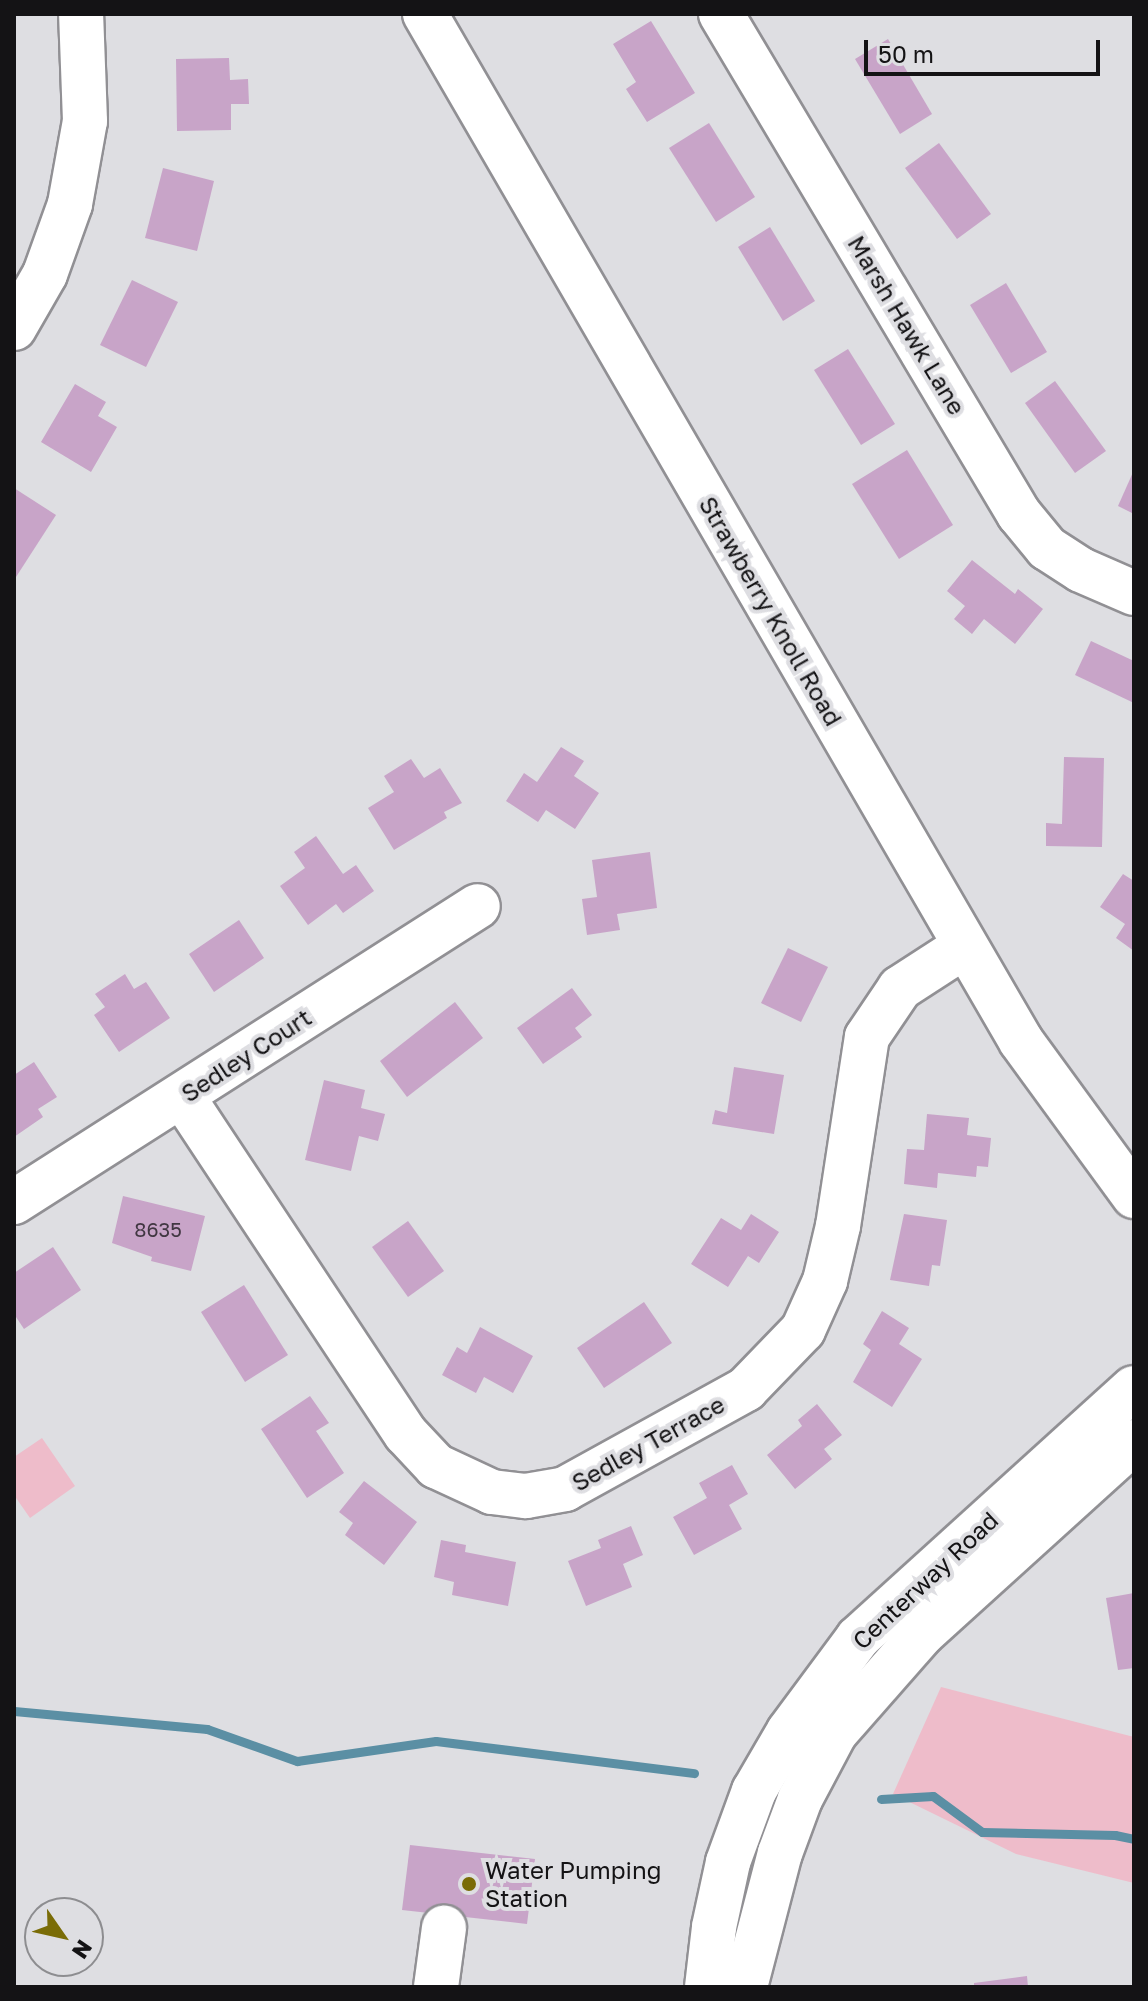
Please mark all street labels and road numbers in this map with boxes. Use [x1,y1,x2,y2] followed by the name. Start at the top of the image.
[842,230,972,420] street label: Marsh Hawk Lane
[694,491,848,731] street label: Strawberry Knoll Road
[176,1002,316,1108] street label: Sedley Court
[567,1389,729,1497] street label: Sedley Terrace
[846,1505,1004,1655] street label: Centerway Road

